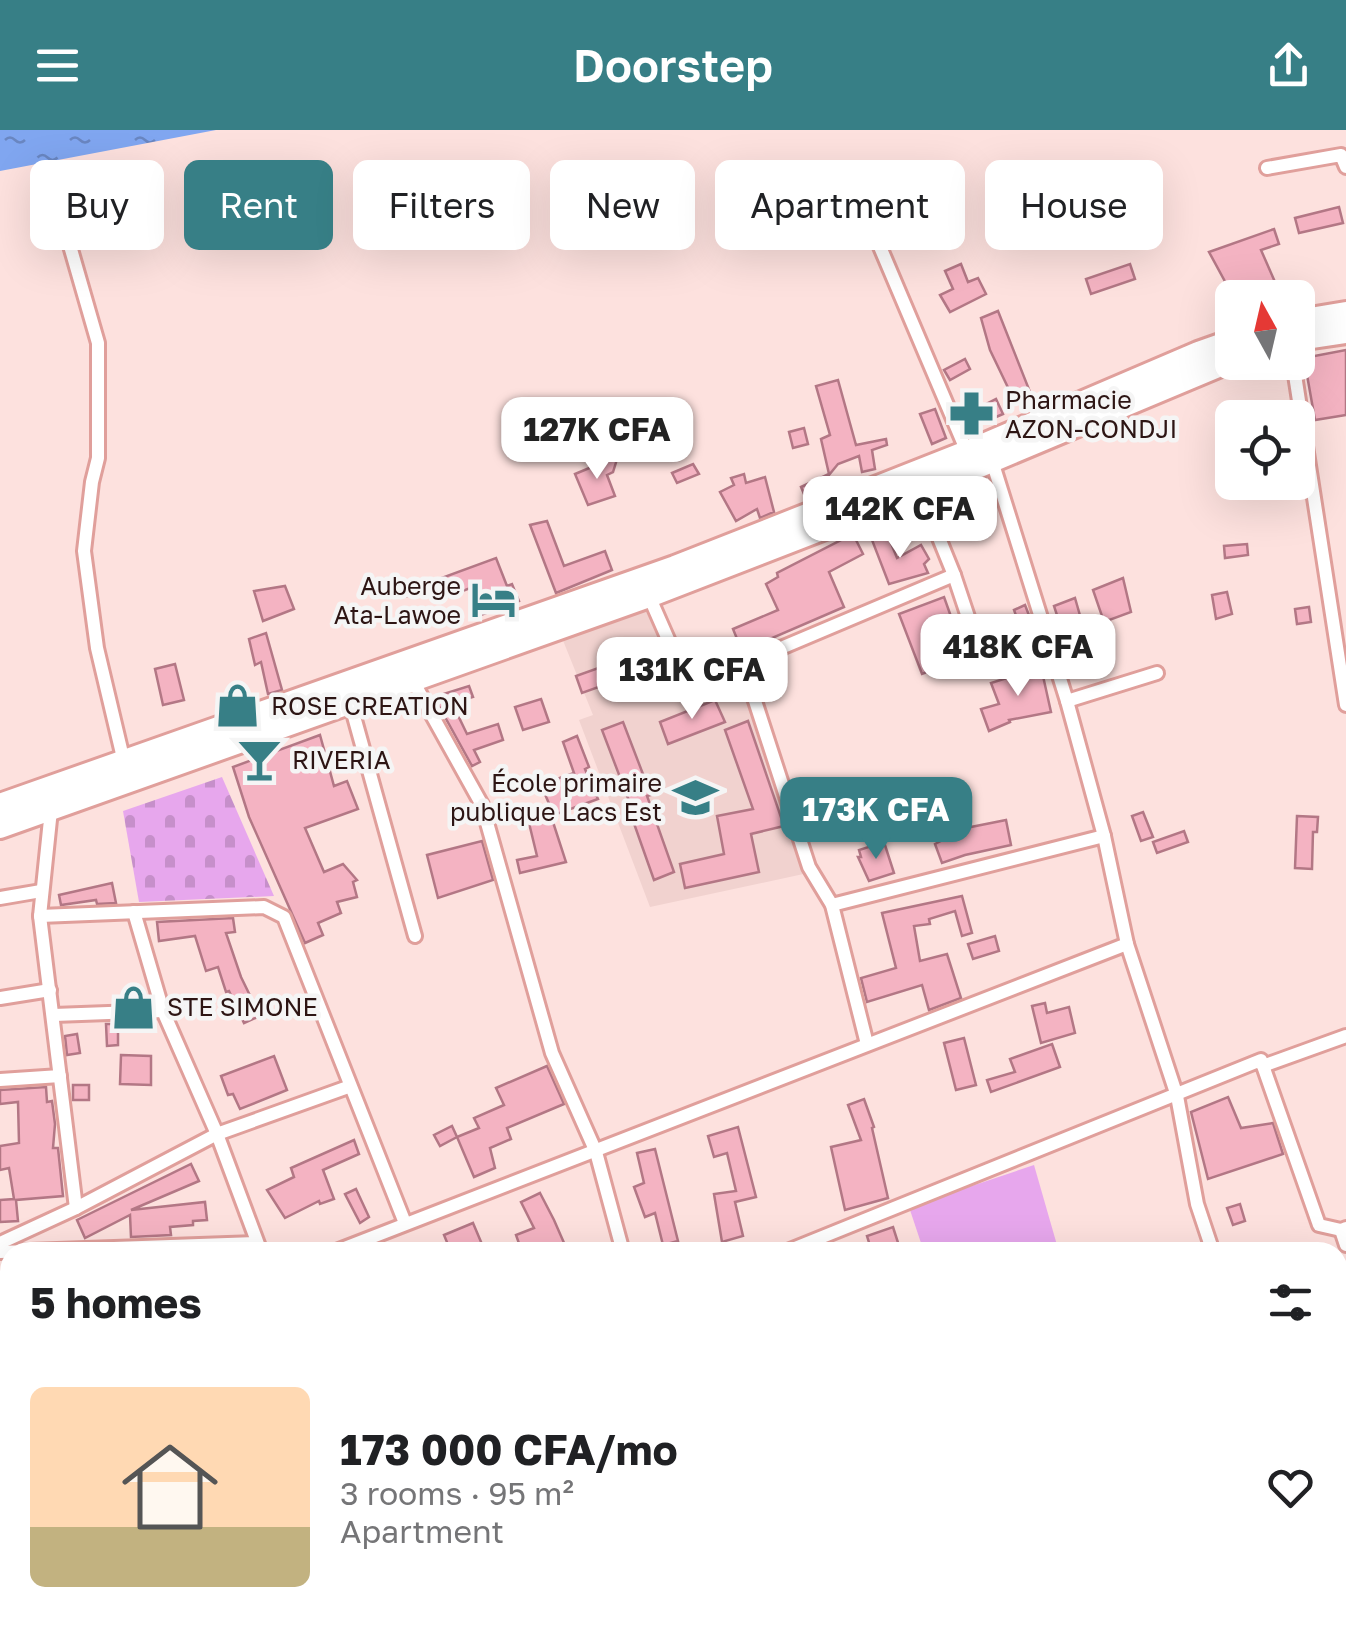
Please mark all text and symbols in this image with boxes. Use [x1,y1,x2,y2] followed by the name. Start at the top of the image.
[30,38,85,93] icon: menu
[573,38,773,92] text: Doorstep
[1261,38,1316,93] icon: share
[30,160,164,250] chip: Buy
[184,160,333,250] chip: Rent
[353,160,530,250] chip: Filters
[550,160,695,250] chip: New
[715,160,965,250] chip: Apartment
[985,160,1163,250] chip: House
[1215,280,1315,380] north arrow
[1215,280,1315,500] map controls
[1005,384,1177,444] place label: Pharmacie AZON-CONDJI
[948,390,996,438] pharmacy icon: Pharmacie AZON-CONDJI
[494,397,700,482] pin: 127K CFA
[1215,400,1315,500] button: locate
[523,410,671,448] text: 127K CFA
[797,476,1003,561] pin: 142K CFA
[825,489,975,527] text: 142K CFA
[334,570,461,630] place label: Auberge Ata-Lawoe
[470,576,518,624] hotel icon: Auberge Ata-Lawoe
[915,614,1121,699] pin: 418K CFA
[942,627,1094,665] text: 418K CFA
[589,637,795,722] pin: 131K CFA
[619,650,765,688] text: 131K CFA
[214,682,262,730] shop icon: ROSE CREATION
[271,690,469,721] place label: ROSE CREATION
[235,736,283,784] bar icon: RIVERIA
[292,744,391,775] place label: RIVERIA
[450,767,662,827] place label: École primaire publique Lacs Est
[671,773,719,821] school or university icon: École primaire publique Lacs Est
[773,777,979,862] pin: 173K CFA
[802,790,950,828] text: 173K CFA
[110,983,158,1031] shop icon: STE SIMONE
[167,991,318,1022] place label: STE SIMONE
[1263,1275,1318,1330] icon: filters
[30,1277,202,1327] text: 5 homes
[340,1424,678,1474] text: 173 000 CFA/mo
[110,1427,230,1547] icon: home
[1263,1460,1318,1515] icon: heart
[340,1474,574,1512] text: 3 rooms · 95 m²
[340,1512,504,1550] text: Apartment

